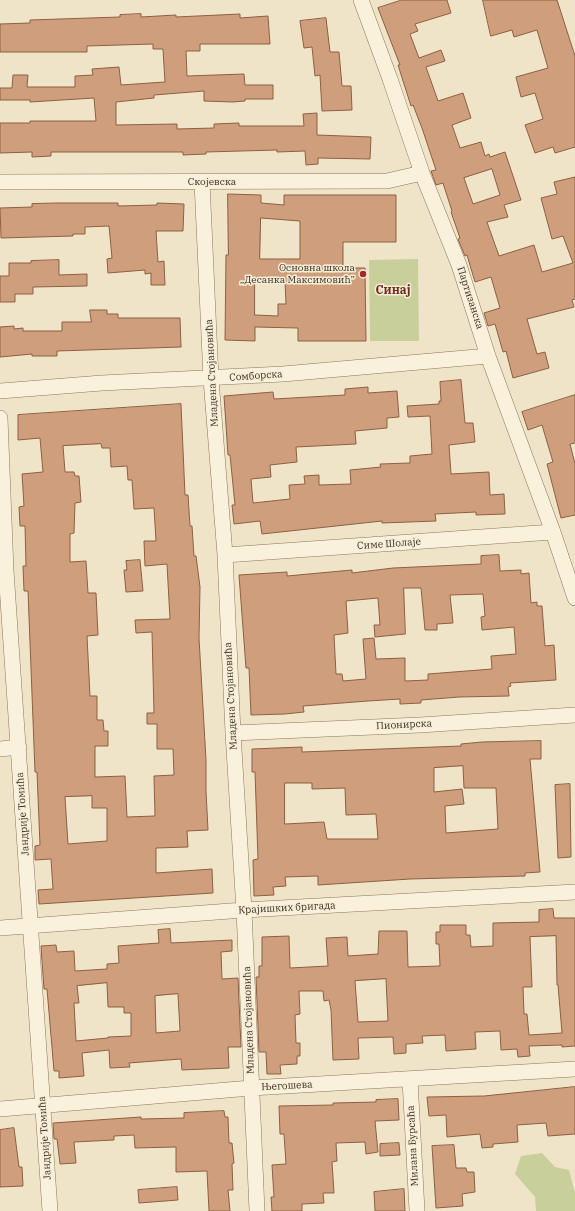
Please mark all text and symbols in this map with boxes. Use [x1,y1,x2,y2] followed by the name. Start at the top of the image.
[188,176,236,188] street label: Скојевска
[240,262,355,286] place label: Основна школа „Десанка Максимовић”
[454,265,486,331] street label: Партизанска
[358,269,368,279] marker: Основна школа „Десанка Максимовић”
[375,284,411,298] district label: Синај
[203,319,221,427] street label: Младена Стојановића
[229,368,283,384] street label: Сомборска
[357,536,421,552] street label: Симе Шолаје
[222,642,240,750] street label: Младена Стојановића
[376,718,432,732] street label: Пионирска
[14,772,32,856] street label: Јандрије Томића
[238,899,336,917] street label: Крајишких бригада
[241,966,257,1074] street label: Младена Стојановића
[261,1079,313,1093] street label: Његошева
[36,1096,54,1180] street label: Јандрије Томића
[405,1105,421,1187] street label: Милана Бурсаћа

